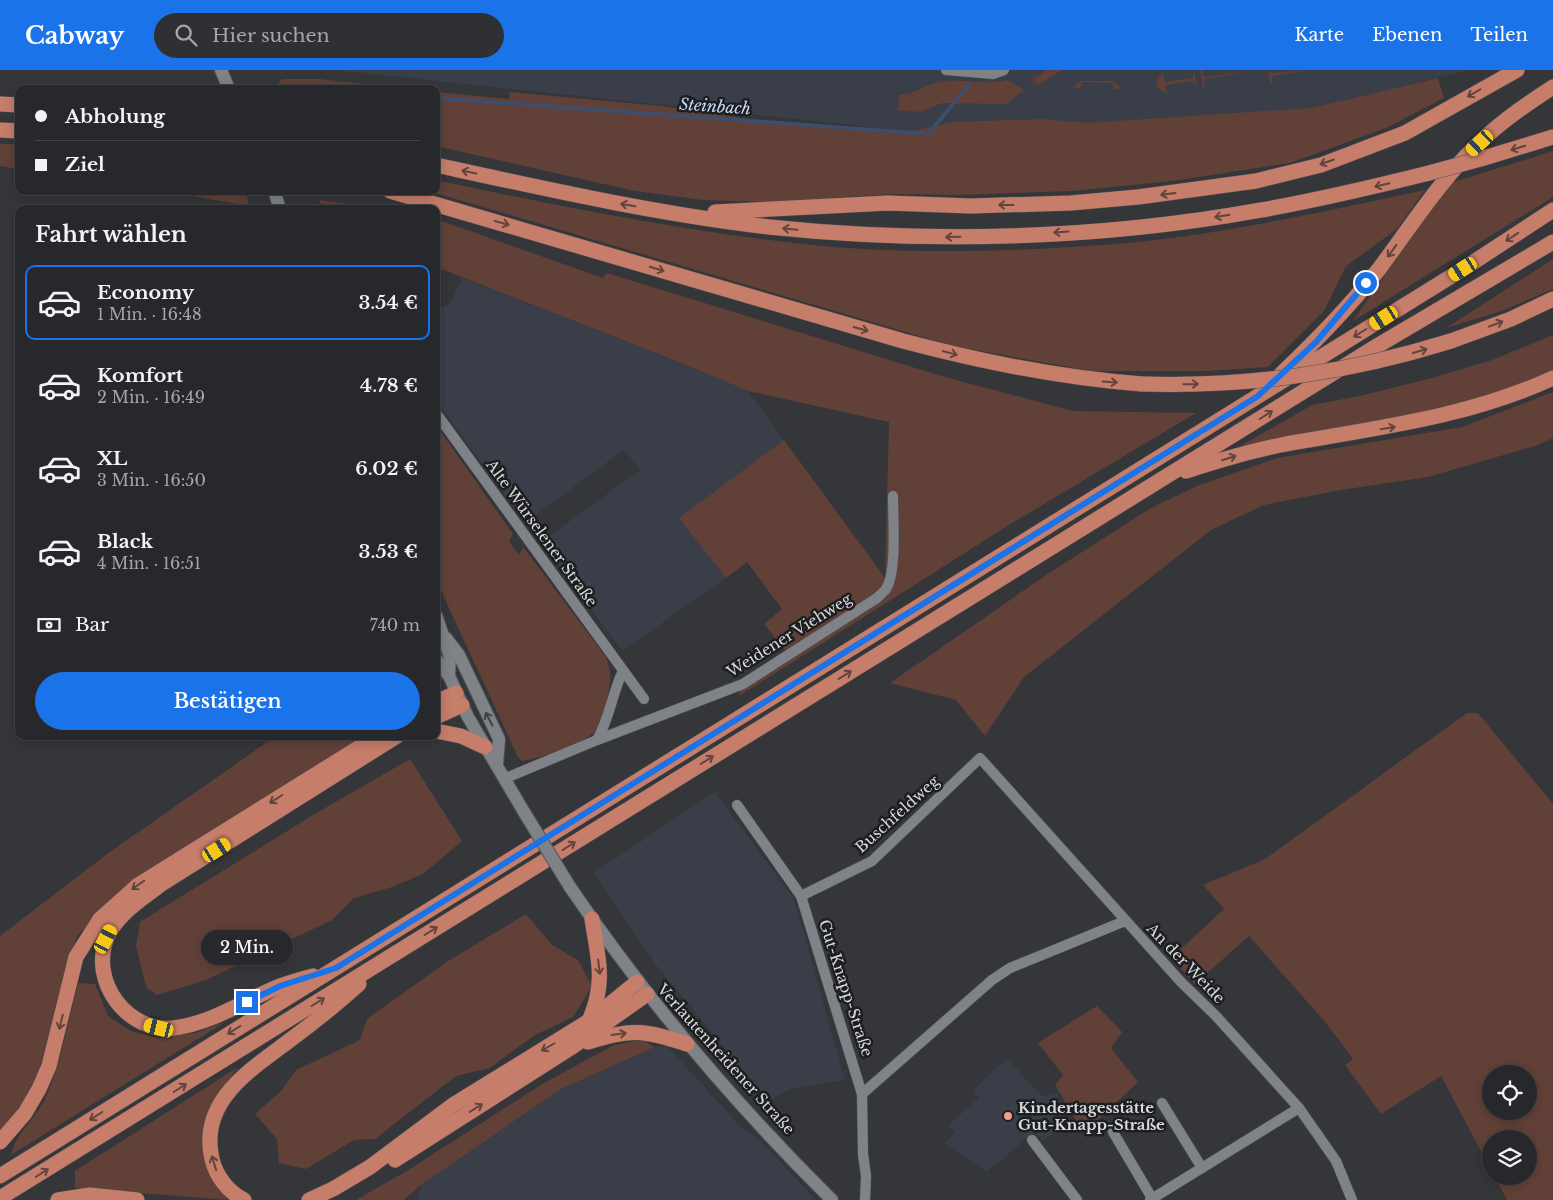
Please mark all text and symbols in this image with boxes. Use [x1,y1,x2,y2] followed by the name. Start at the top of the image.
[154,13,504,58] search box
[25,21,124,50] text: Cabway
[172,21,200,49] icon: search
[212,24,330,47] text: Hier suchen
[1294,24,1344,46] text: Karte
[1372,24,1442,46] text: Ebenen
[1470,24,1528,46] text: Teilen
[1466,88,1481,98] one-way arrow
[678,94,752,118] water label: Steinbach
[65,105,165,128] text: Abholung
[1463,127,1496,159] car
[1511,143,1527,153] one-way arrow
[65,153,105,176] text: Ziel
[1319,158,1335,168] one-way arrow
[462,167,478,177] one-way arrow
[1374,181,1390,190] one-way arrow
[1160,189,1176,199] one-way arrow
[621,199,637,209] one-way arrow
[998,200,1014,210] one-way arrow
[1215,211,1231,221] one-way arrow
[493,218,509,228] one-way arrow
[35,221,187,248] text: Fahrt wählen
[783,224,799,233] one-way arrow
[1053,227,1069,237] one-way arrow
[945,232,961,241] one-way arrow
[1505,232,1519,242] one-way arrow
[1386,244,1397,257] one-way arrow
[1446,255,1479,283] car
[649,265,665,275] one-way arrow
[1355,272,1377,294] route start
[37,280,82,325] icon: car
[97,281,194,304] text: Economy
[358,291,418,314] text: 3.54 €
[97,304,202,324] text: 1 Min. · 16:48
[1367,304,1400,332] car
[1489,319,1504,328] one-way arrow
[852,324,868,334] one-way arrow
[1353,328,1367,338] one-way arrow
[1411,345,1427,355] one-way arrow
[942,349,958,359] one-way arrow
[37,363,82,408] icon: car
[97,364,183,387] text: Komfort
[360,374,418,397] text: 4.78 €
[1102,377,1118,386] one-way arrow
[1182,379,1198,389] one-way arrow
[97,387,205,407] text: 2 Min. · 16:49
[1259,409,1273,419] one-way arrow
[1380,423,1396,432] one-way arrow
[37,446,82,491] icon: car
[97,447,127,470] text: XL
[1220,452,1236,462] one-way arrow
[482,455,602,610] street label: Alte Würselener Straße
[355,457,418,480] text: 6.02 €
[97,470,206,490] text: 3 Min. · 16:50
[37,529,82,574] icon: car
[97,530,153,553] text: Black
[359,540,418,563] text: 3.53 €
[97,553,201,573] text: 4 Min. · 16:51
[722,588,856,682] street label: Weidener Viehweg
[35,611,63,639] icon: cash
[75,613,109,636] text: Bar
[370,615,420,635] text: 740 m
[838,669,852,679] one-way arrow
[35,672,420,730] button: Bestätigen
[484,712,493,727] one-way arrow
[700,755,714,765] one-way arrow
[851,771,944,857] street label: Buschfeldweg
[269,795,283,805] one-way arrow
[200,836,233,864] car
[561,840,575,850] one-way arrow
[131,880,145,890] one-way arrow
[815,917,877,1059] street label: Gut-Knapp-Straße
[1142,918,1229,1007] street label: An der Weide
[92,922,119,956] car
[423,926,437,936] one-way arrow
[201,930,293,964] callout: 2 Min.
[220,937,274,957] text: 2 Min.
[594,958,604,974] one-way arrow
[653,979,799,1138] street label: Verlautenheidener Straße
[236,991,258,1013] route end
[310,996,324,1006] one-way arrow
[56,1013,65,1029] one-way arrow
[142,1017,175,1039] car
[228,1026,242,1036] one-way arrow
[611,1029,627,1039] one-way arrow
[541,1043,556,1053] one-way arrow
[1482,1065,1537,1185] map controls
[1482,1065,1537,1120] button: locate
[172,1082,186,1092] one-way arrow
[1018,1098,1165,1134] place label: Kindertagesstätte Gut-Knapp-Straße
[469,1103,483,1113] one-way arrow
[1002,1110,1014,1122] marker: Kindertagesstätte Gut-Knapp-Straße
[90,1111,104,1121] one-way arrow
[1482,1130,1537,1185] button: layers
[208,1156,218,1172] one-way arrow
[34,1167,48,1177] one-way arrow

